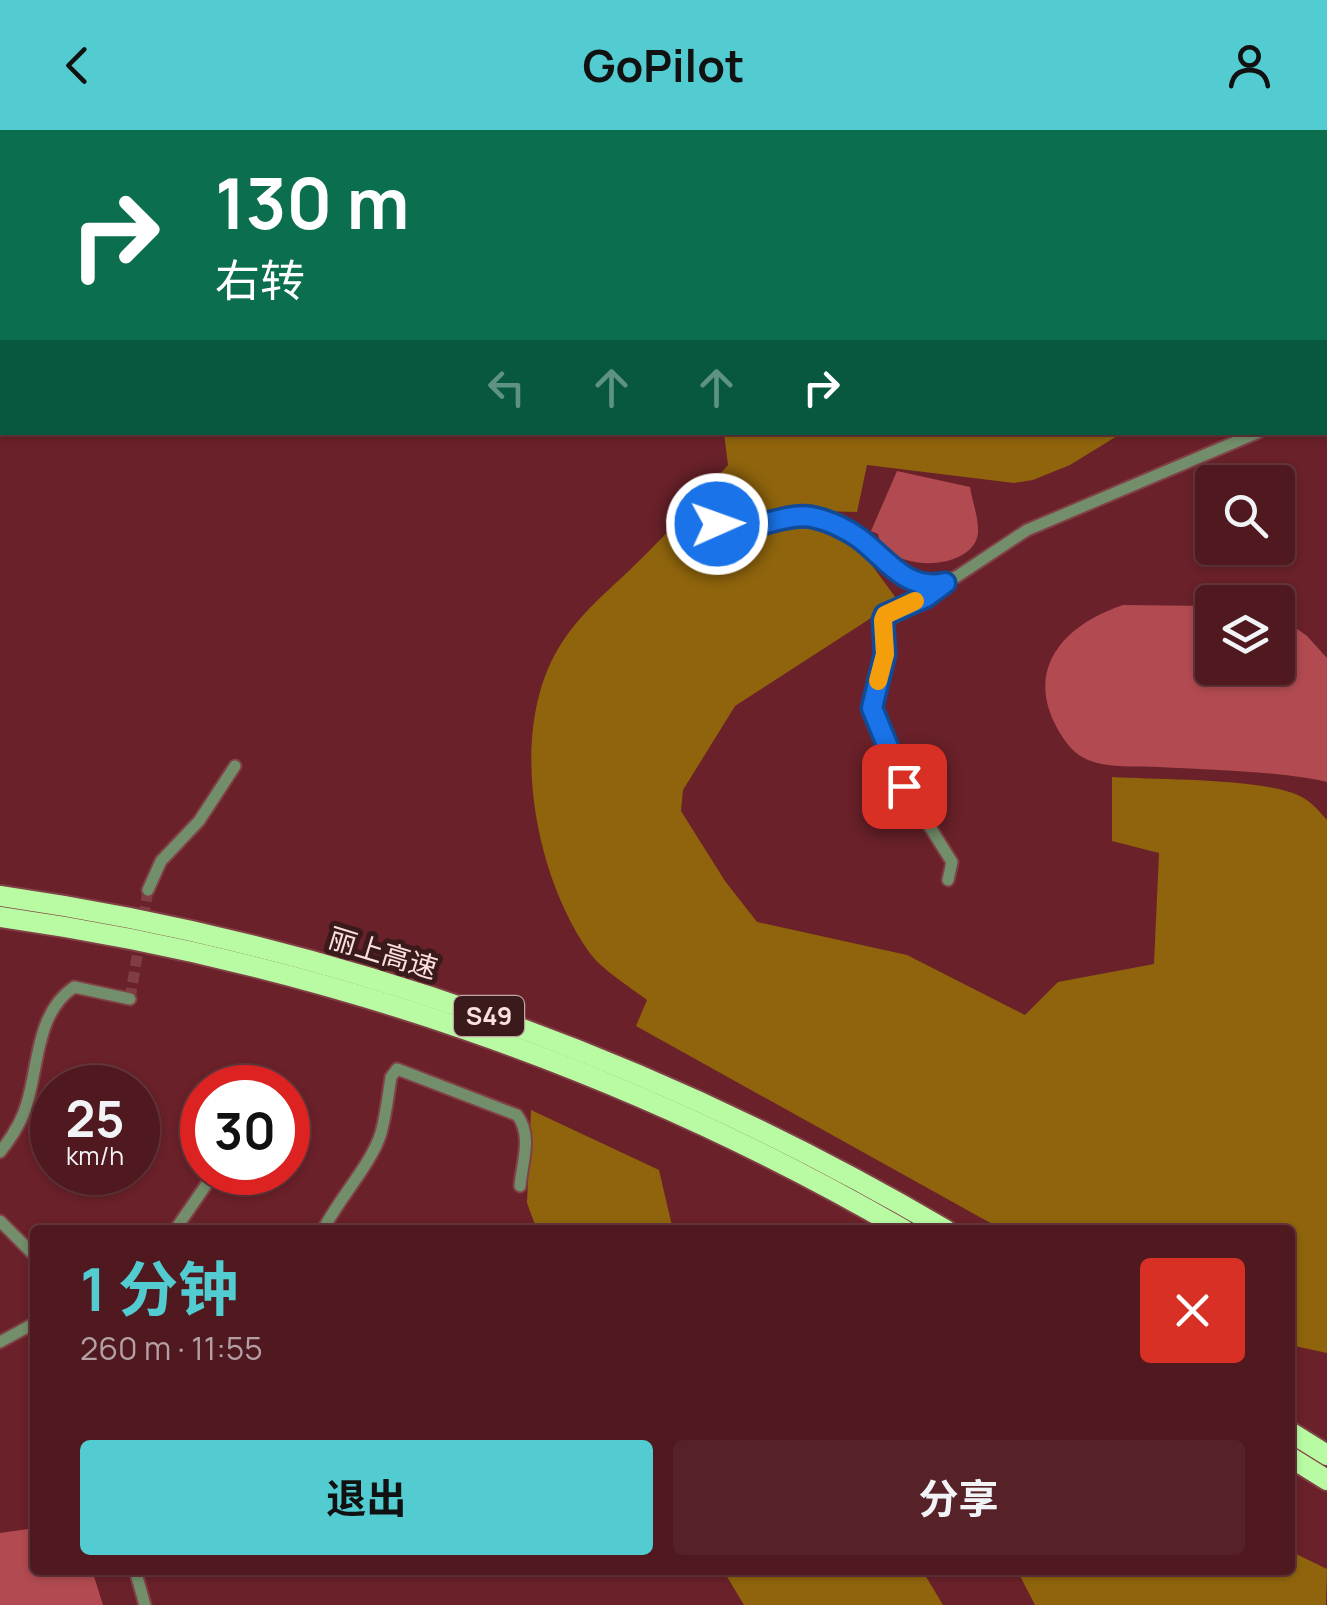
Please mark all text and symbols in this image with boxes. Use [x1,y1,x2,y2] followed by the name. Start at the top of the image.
[582,34,745,96] text: GoPilot
[50,38,105,93] icon: back
[1222,38,1277,93] icon: person
[215,154,409,250] text: 130 m
[50,170,180,300] icon: right
[215,249,305,311] text: 右转
[479,360,534,415] icon: left
[584,360,639,415] icon: ahead
[689,360,744,415] icon: ahead
[794,360,849,415] icon: right
[1195,465,1295,685] map controls
[1195,465,1295,565] button: search
[665,472,769,576] position arrow
[1195,585,1295,685] button: layers
[862,744,947,829] pin
[877,759,932,814] icon: arrive
[324,917,442,987] street label: 丽上高速
[454,996,524,1036] road number: S49
[180,1065,310,1195] speed limit sign: 30
[65,1084,125,1152] text: 25
[66,1138,124,1173] text: km/h
[80,1247,238,1329] text: 1 分钟
[1140,1258,1245,1363] button: close
[80,1326,263,1370] text: 260 m · 11:55
[80,1440,653,1555] button: 退出
[673,1440,1245,1555] button: 分享

